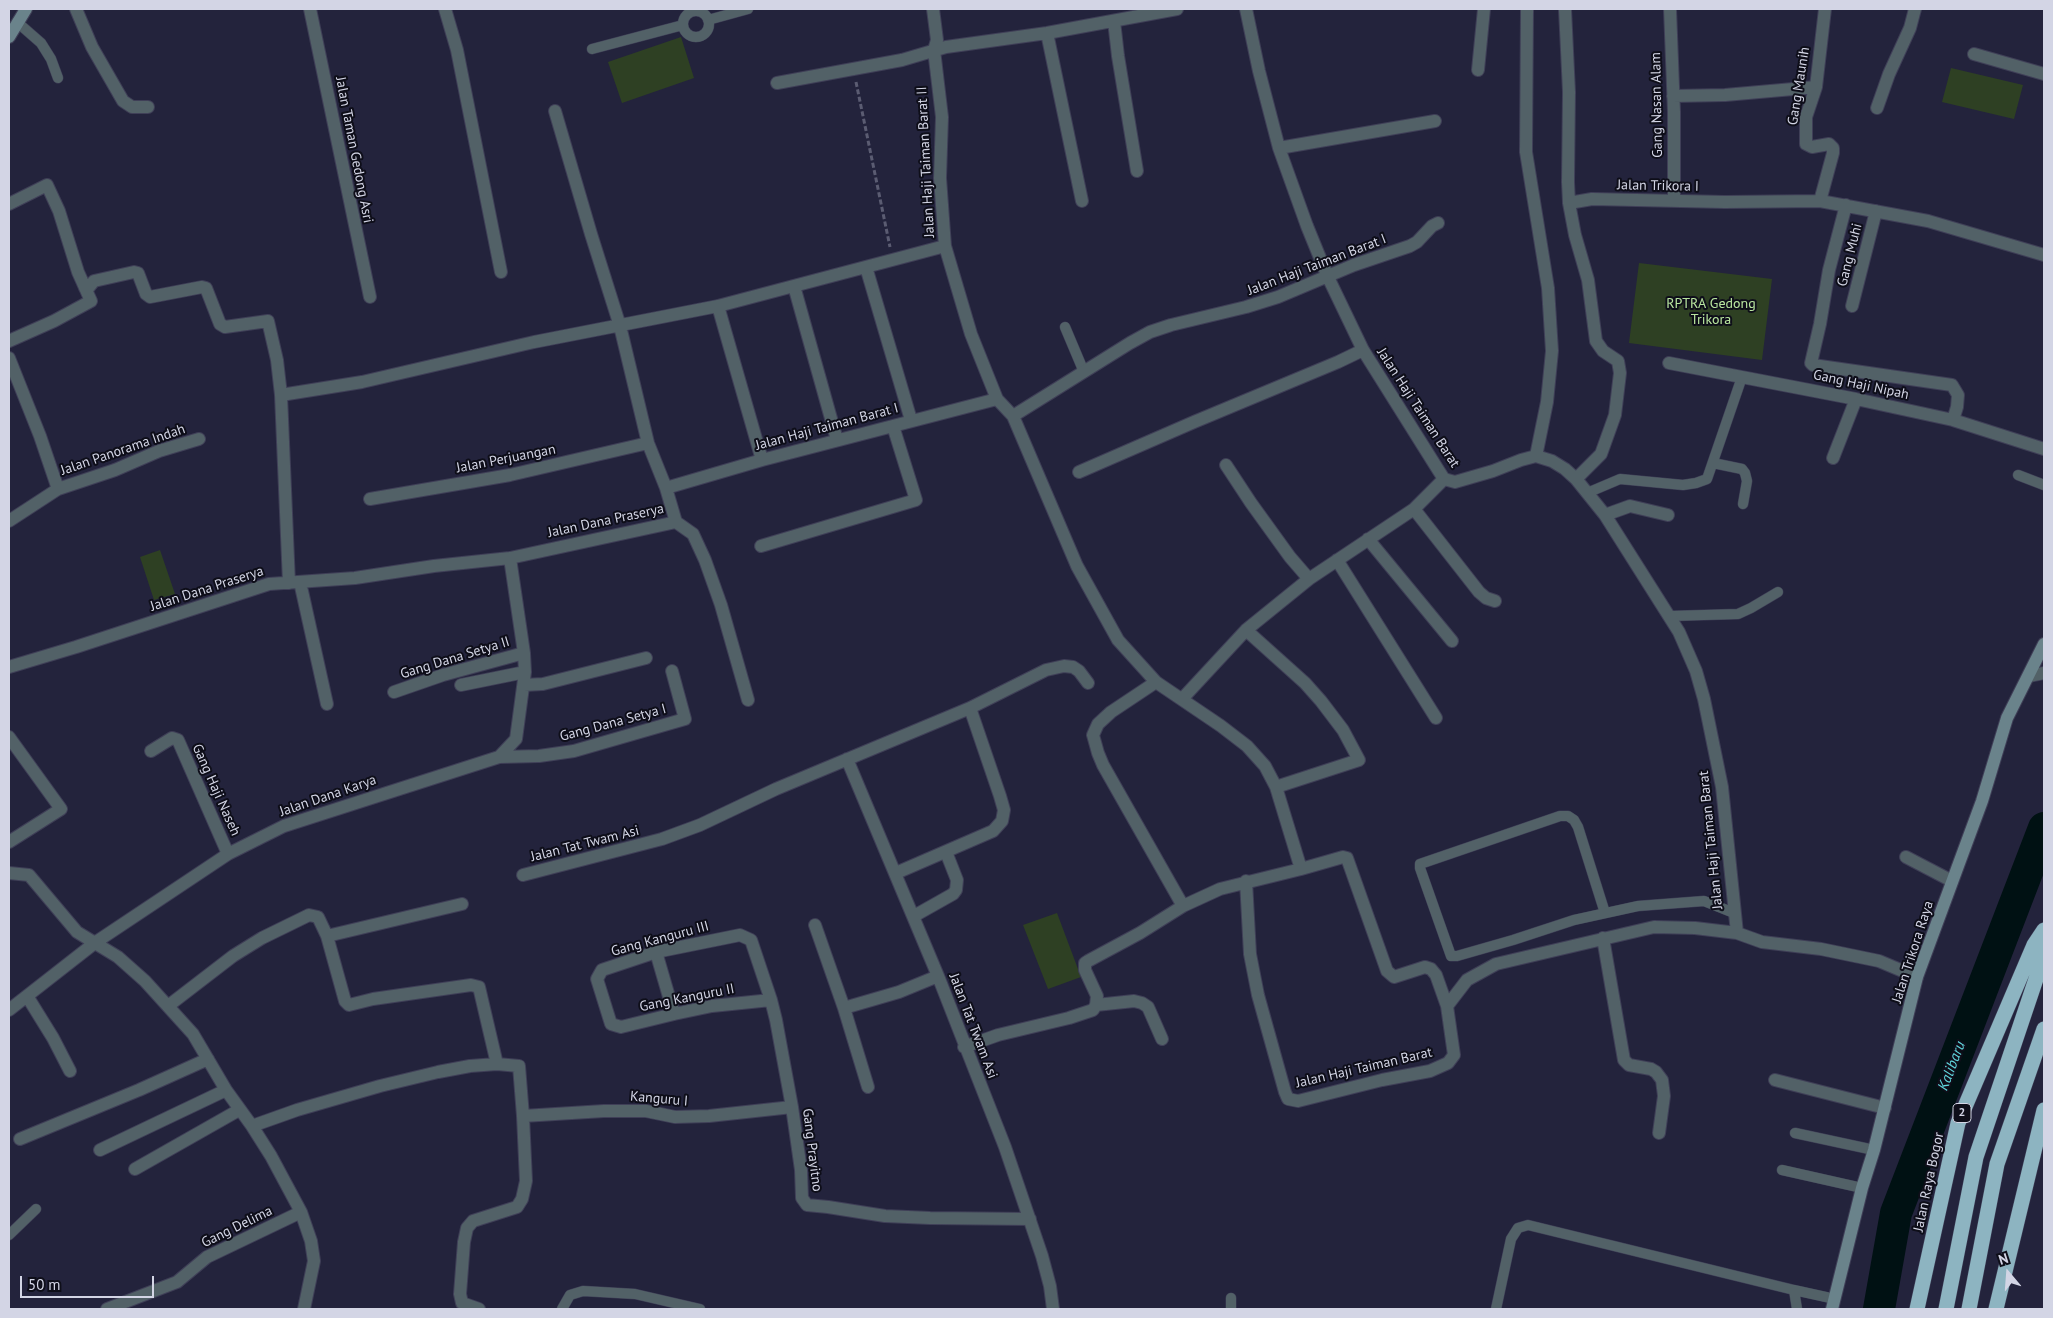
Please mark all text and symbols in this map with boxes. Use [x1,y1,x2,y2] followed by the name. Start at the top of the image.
[1785,46,1813,126] street label: Gang Maunih
[1648,52,1666,158] street label: Gang Nasan Alam
[332,75,376,225] street label: Jalan Taman Gedong Asri
[914,86,938,238] street label: Jalan Haji Taiman Barat II
[1617,177,1699,195] street label: Jalan Trikora I
[1834,222,1866,288] street label: Gang Muhi
[1245,231,1389,299] street label: Jalan Haji Taiman Barat I
[1666,296,1756,328] park label: RPTRA Gedong Trikora
[1373,345,1463,471] street label: Jalan Haji Taiman Barat
[1812,367,1910,403] street label: Gang Haji Nipah
[754,400,900,454] street label: Jalan Haji Taiman Barat I
[59,421,187,479] street label: Jalan Panorama Indah
[455,441,557,477] street label: Jalan Perjuangan
[546,501,666,541] street label: Jalan Dana Praserya
[148,563,266,615] street label: Jalan Dana Praserya
[398,633,512,683] street label: Gang Dana Setya II
[558,701,668,745] street label: Gang Dana Setya I
[188,741,244,839] street label: Gang Haji Naseh
[1695,770,1727,910] street label: Jalan Haji Taiman Barat
[277,772,379,820] street label: Jalan Dana Karya
[529,822,641,866] street label: Jalan Tat Twam Asi
[1889,899,1937,1005] street label: Jalan Trikora Raya
[609,918,711,960] street label: Gang Kanguru III
[945,971,1001,1081] street label: Jalan Tat Twam Asi
[638,981,736,1015] street label: Gang Kanguru II
[1934,1039,1970,1093] water label: Kalibaru
[1294,1044,1434,1092] street label: Jalan Haji Taiman Barat
[629,1088,689,1110] street label: Kanguru I
[1953,1104,1971,1122] road number: 2
[799,1107,825,1193] street label: Gang Prayitno
[1910,1131,1948,1233] street label: Jalan Raya Bogor
[199,1203,275,1251] street label: Gang Delima
[1983,1248,2033,1298] north arrow
[1996,1249,2011,1269] text: N
[22,1266,156,1298] scale bar
[28,1275,61,1294] text: 50 m

